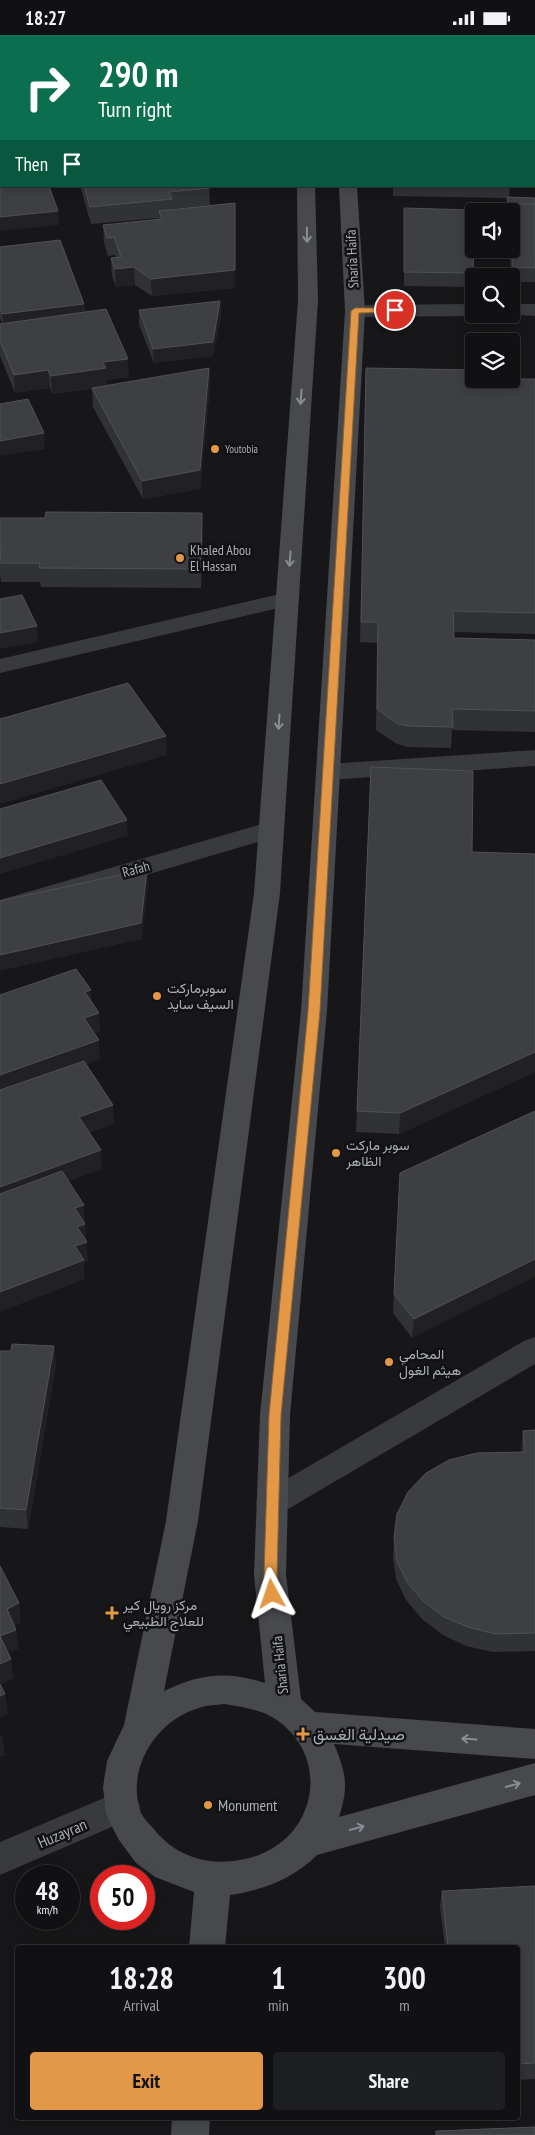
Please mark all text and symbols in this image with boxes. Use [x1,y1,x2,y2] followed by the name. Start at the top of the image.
[25,6,66,30] text: 18:27
[98,51,179,97] text: 290 m
[15,55,80,120] icon: right
[98,95,172,123] text: Turn right
[58,150,86,178] icon: arrive
[15,152,48,176] text: Then
[465,203,520,388] map controls
[465,203,520,258] button: sound
[302,226,312,243] one-way arrow
[341,229,363,289] street label: Sharia Haifa
[465,268,520,323] button: search
[374,289,416,331] pin
[381,296,409,324] icon: arrive
[465,333,520,388] button: layers
[297,389,306,405] one-way arrow
[225,442,258,456] place label: Youtobia
[209,443,221,455] marker: Youtobia
[190,541,251,575] place label: Khaled Abou El Hassan
[286,551,295,567] one-way arrow
[174,552,186,564] marker: Khaled Abou El Hassan
[275,713,284,729] one-way arrow
[120,857,152,881] street label: Rafah
[167,979,234,1013] place label: سوبرماركت السيف سايد
[151,990,163,1002] marker: سوبرماركت السيف سايد
[345,1136,410,1170] place label: سوبر ماركت الظاهر
[330,1147,342,1159] marker: سوبر ماركت الظاهر
[399,1345,461,1380] place label: المحامي هيثم الغول
[383,1356,395,1368] marker: المحامي هيثم الغول
[245,1567,297,1619] position arrow
[122,1596,204,1633] place label: مركز رويال كير للعلاج الطبيعي
[105,1606,119,1620] marker: مركز رويال كير للعلاج الطبيعي
[268,1635,292,1695] street label: Sharia Haifa
[313,1724,405,1745] place label: صيدلية الغسق
[297,1728,309,1740] marker: صيدلية الغسق
[461,1734,477,1744] one-way arrow
[505,1779,521,1789] one-way arrow
[218,1795,278,1815] place label: Monument
[202,1799,214,1811] marker: Monument
[34,1814,90,1852] street label: Huzayran
[348,1823,364,1832] one-way arrow
[90,1865,155,1930] speed limit sign: 50
[36,1875,59,1907] text: 48
[37,1902,58,1917] text: km/h
[109,1958,174,1997] text: 18:28
[271,1958,286,1997] text: 1
[383,1958,426,1997] text: 300
[123,1995,160,2015] text: Arrival
[268,1995,289,2015] text: min
[399,1995,410,2015] text: m
[30,2052,263,2110] button: Exit
[273,2052,505,2110] button: Share

